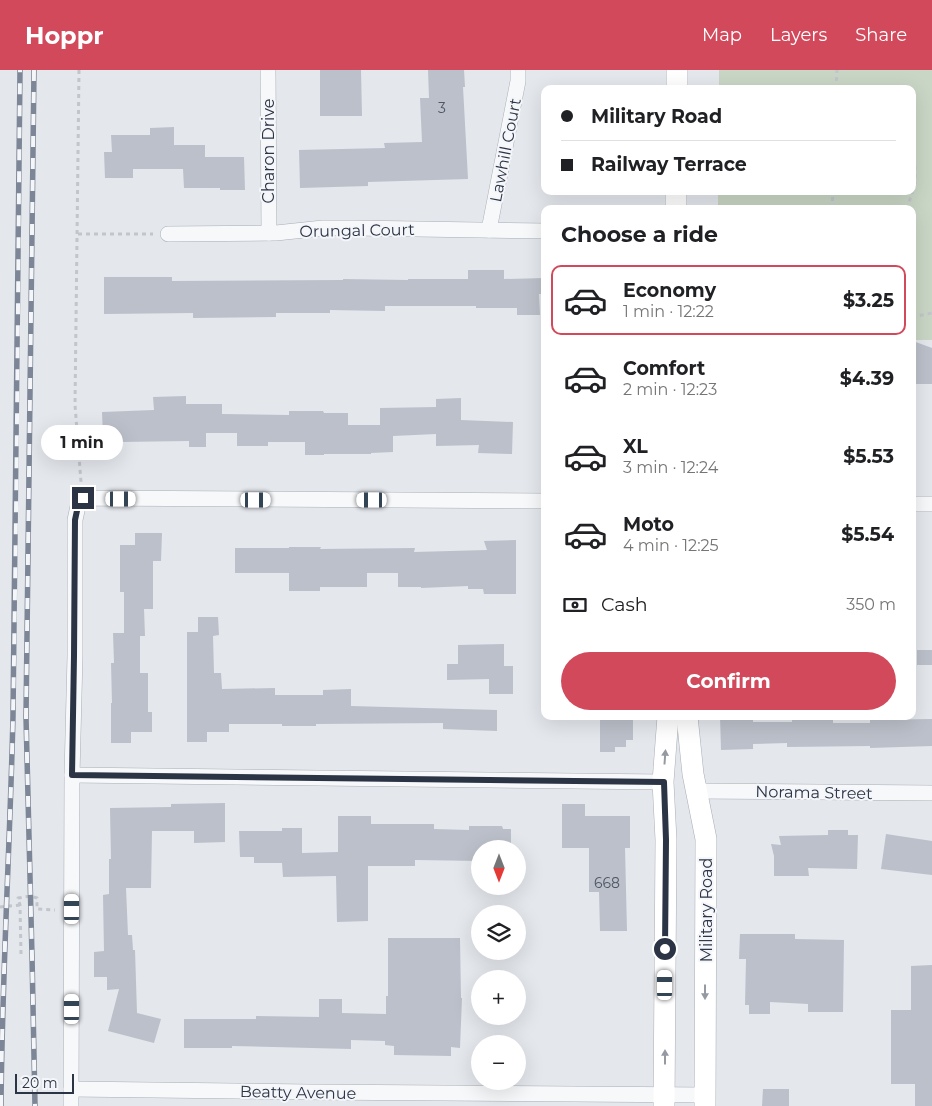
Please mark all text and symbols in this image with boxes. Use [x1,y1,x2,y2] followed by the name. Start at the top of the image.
[25,21,104,50] text: Hoppr
[702,24,742,46] text: Map
[770,24,827,46] text: Layers
[855,24,907,46] text: Share
[486,96,525,204] street label: Lawhill Court
[259,99,278,203] street label: Charon Drive
[438,99,446,117] house number: 3
[591,105,722,128] text: Military Road
[591,153,747,176] text: Railway Terrace
[299,220,415,241] street label: Orungal Court
[561,221,718,248] text: Choose a ride
[563,278,608,323] icon: car
[623,279,716,302] text: Economy
[843,289,894,312] text: $3.25
[623,302,714,321] text: 1 min · 12:22
[563,356,608,401] icon: car
[623,357,705,380] text: Comfort
[840,367,894,390] text: $4.39
[623,380,717,399] text: 2 min · 12:23
[42,426,124,460] callout: 1 min
[60,433,104,452] text: 1 min
[563,434,608,479] icon: car
[623,435,648,458] text: XL
[843,445,894,468] text: $5.53
[623,458,718,477] text: 3 min · 12:24
[72,487,94,509] route end
[106,492,136,507] car
[241,493,271,508] car
[357,493,387,508] car
[563,512,608,557] icon: car
[623,513,674,536] text: Moto
[841,523,894,546] text: $5.54
[623,536,719,555] text: 4 min · 12:25
[561,591,589,619] icon: cash
[601,593,648,616] text: Cash
[846,595,896,614] text: 350 m
[561,652,896,710] button: Confirm
[662,748,670,764] one-way arrow
[755,782,873,803] street label: Norama Street
[471,840,526,895] north arrow
[471,840,526,1090] map controls
[697,858,716,962] street label: Military Road
[594,874,620,892] house number: 668
[64,894,79,924] car
[471,905,526,960] button: layers
[654,938,676,960] route start
[471,970,526,1025] button: +
[657,970,672,1000] car
[701,985,709,1001] one-way arrow
[64,994,79,1024] car
[471,1035,526,1090] button: −
[661,1049,669,1065] one-way arrow
[15,1071,74,1094] scale bar
[22,1074,58,1092] text: 20 m
[240,1082,356,1103] street label: Beatty Avenue

